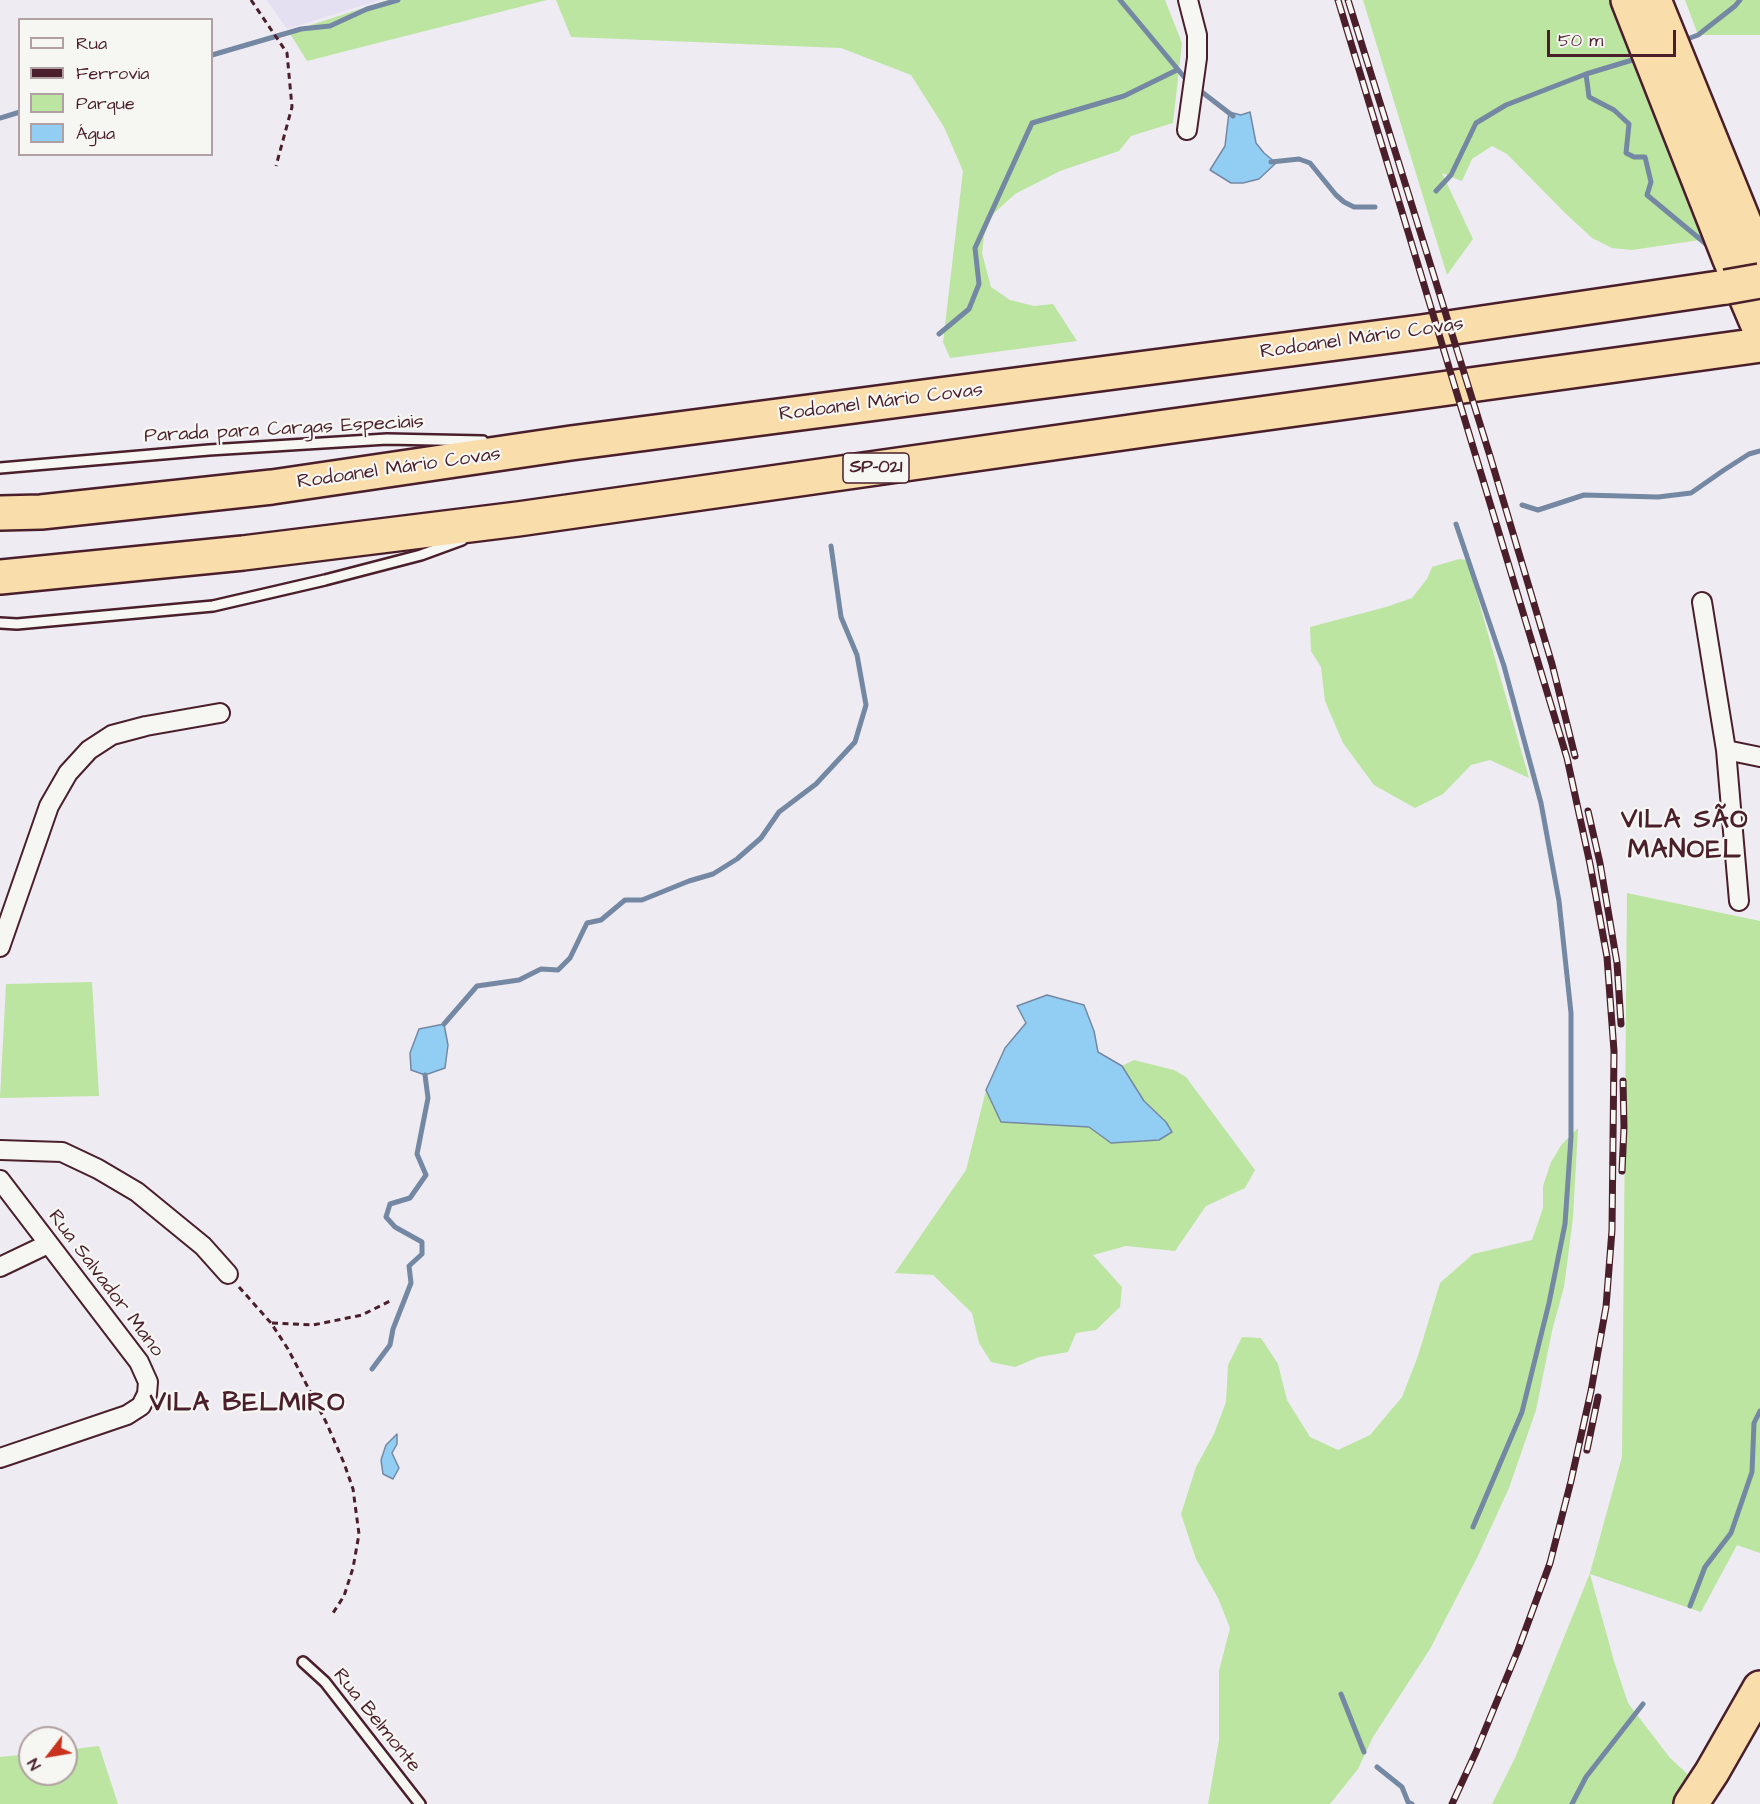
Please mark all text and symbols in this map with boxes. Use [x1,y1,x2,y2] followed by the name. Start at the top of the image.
[18,18,213,156] legend
[1550,18,1679,56] scale bar
[1558,28,1603,53] text: 50 m
[76,31,107,56] text: Rua
[76,61,149,86] text: Ferrovia
[76,91,135,116] text: Parque
[76,121,115,146] text: Água
[1259,313,1465,365] street label: Rodoanel Mário Covas
[778,379,984,427] street label: Rodoanel Mário Covas
[144,411,424,449] street label: Parada para Cargas Especiais
[296,443,502,495] street label: Rodoanel Mário Covas
[843,453,909,483] road number: SP-021
[1621,806,1749,868] district label: VILA SÃO MANOEL
[42,1206,168,1362] street label: Rua Salvador Mano
[150,1389,346,1421] district label: VILA BELMIRO
[327,1664,425,1778] street label: Rua Belmonte
[18,1726,78,1786] north arrow
[22,1754,46,1774] text: N

